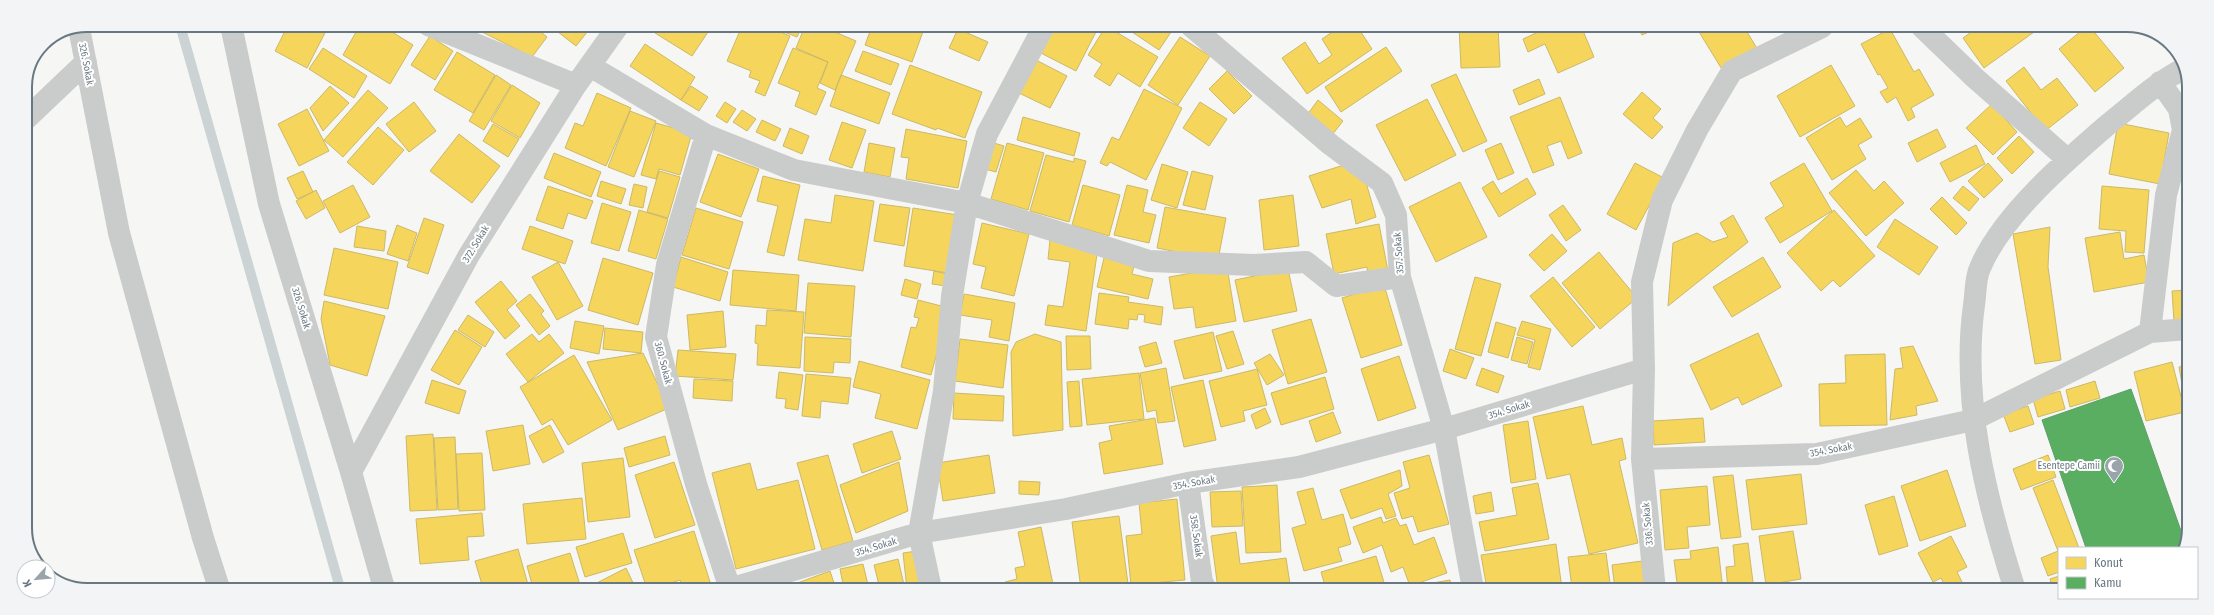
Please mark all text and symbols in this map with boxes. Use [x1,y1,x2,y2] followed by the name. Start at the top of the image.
[76,42,96,86] street label: 326. Sokak
[460,223,492,265] street label: 372. Sokak
[1392,231,1406,274] street label: 357. Sokak
[289,286,313,330] street label: 326. Sokak
[652,340,675,386] street label: 360. Sokak
[1487,398,1531,422] street label: 354. Sokak
[1809,440,1853,460] street label: 354. Sokak
[2103,455,2125,483] mosque icon: Esentepe Camii
[2038,460,2100,472] place label: Esentepe Camii
[1172,473,1216,493] street label: 354. Sokak
[1640,502,1656,546] street label: 336. Sokak
[1187,514,1205,558] street label: 358. Sokak
[854,535,898,559] street label: 354. Sokak
[2058,547,2198,599] legend
[2094,556,2123,570] text: Konut
[16,559,56,599] north arrow
[2094,576,2122,590] text: Kamu
[20,577,35,589] text: K

